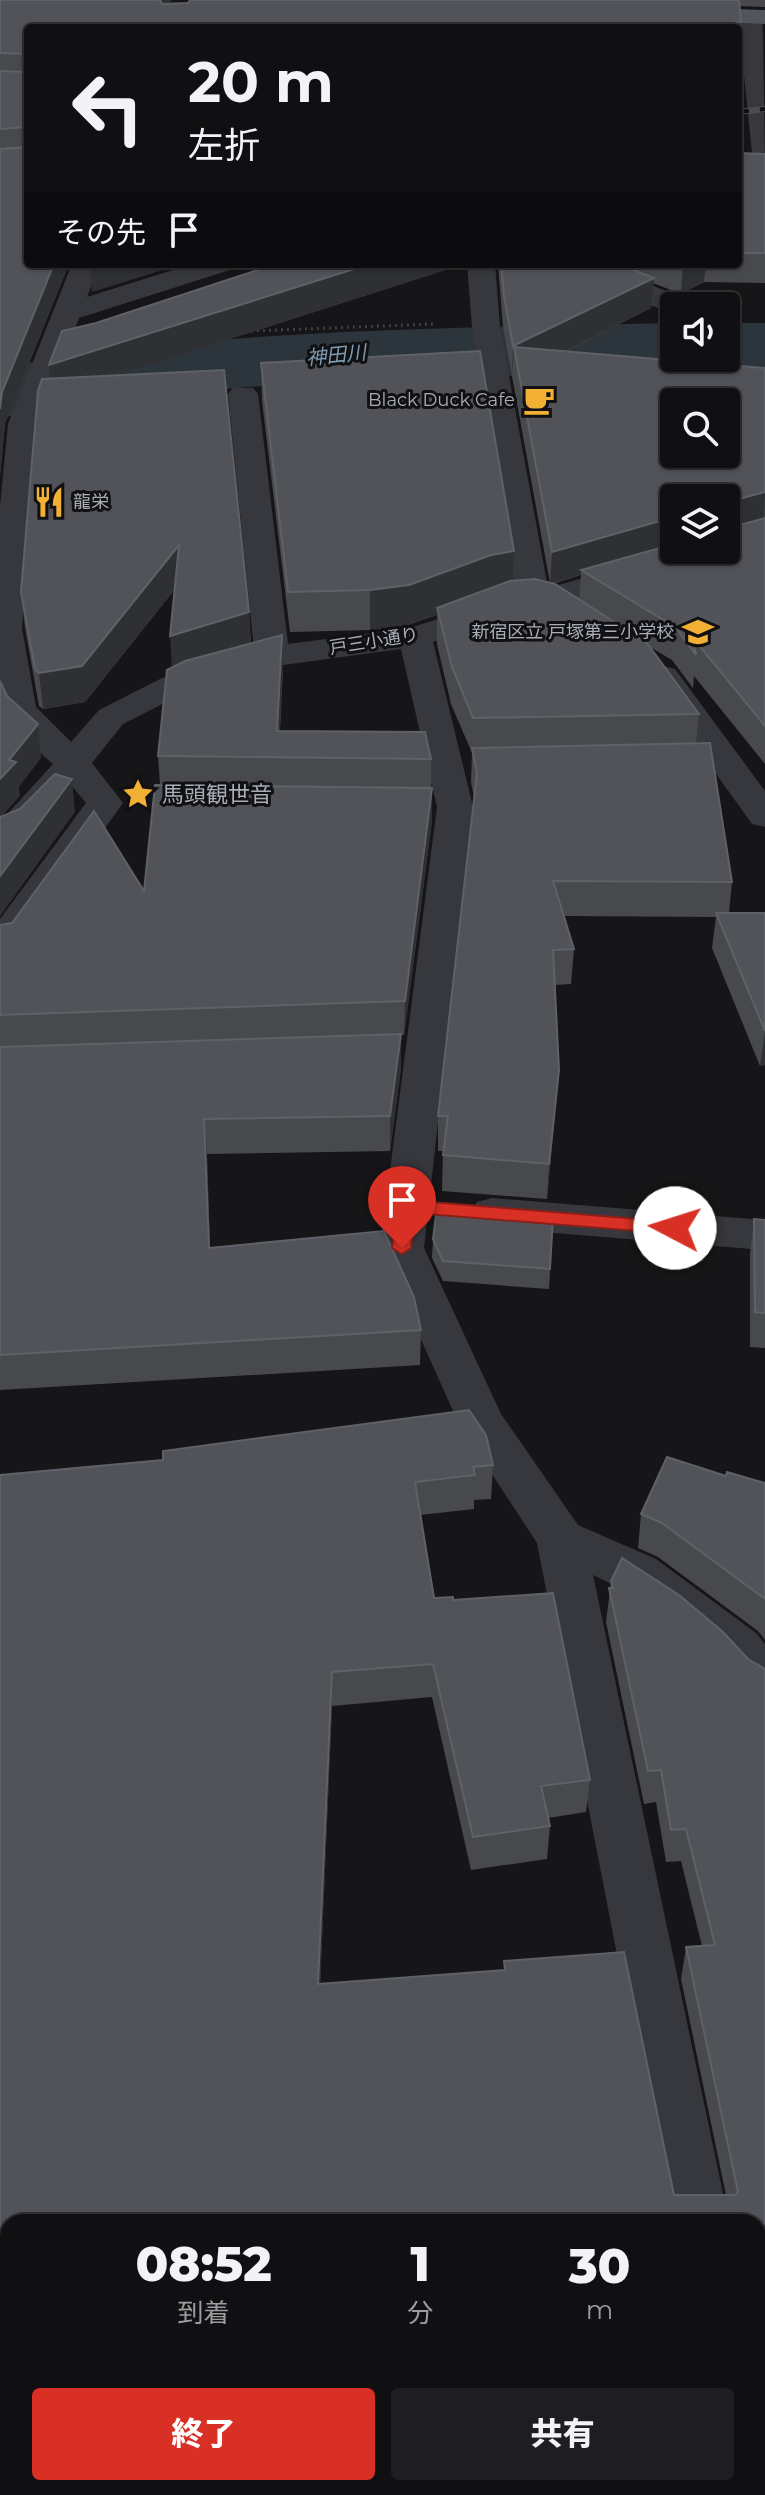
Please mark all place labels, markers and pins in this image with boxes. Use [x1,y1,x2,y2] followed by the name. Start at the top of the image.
[522,383,556,417] cafe icon: Black Duck Cafe
[368,389,515,411] place label: Black Duck Cafe
[32,485,66,519] restaurant icon: 龍栄
[73,491,109,513] place label: 龍栄
[681,615,715,649] school or university icon: 新宿区立 戸塚第三小学校
[471,621,674,643] place label: 新宿区立 戸塚第三小学校
[121,777,155,811] place icon: 馬頭観世音
[162,781,272,808] place label: 馬頭観世音
[368,1166,436,1248] pin

